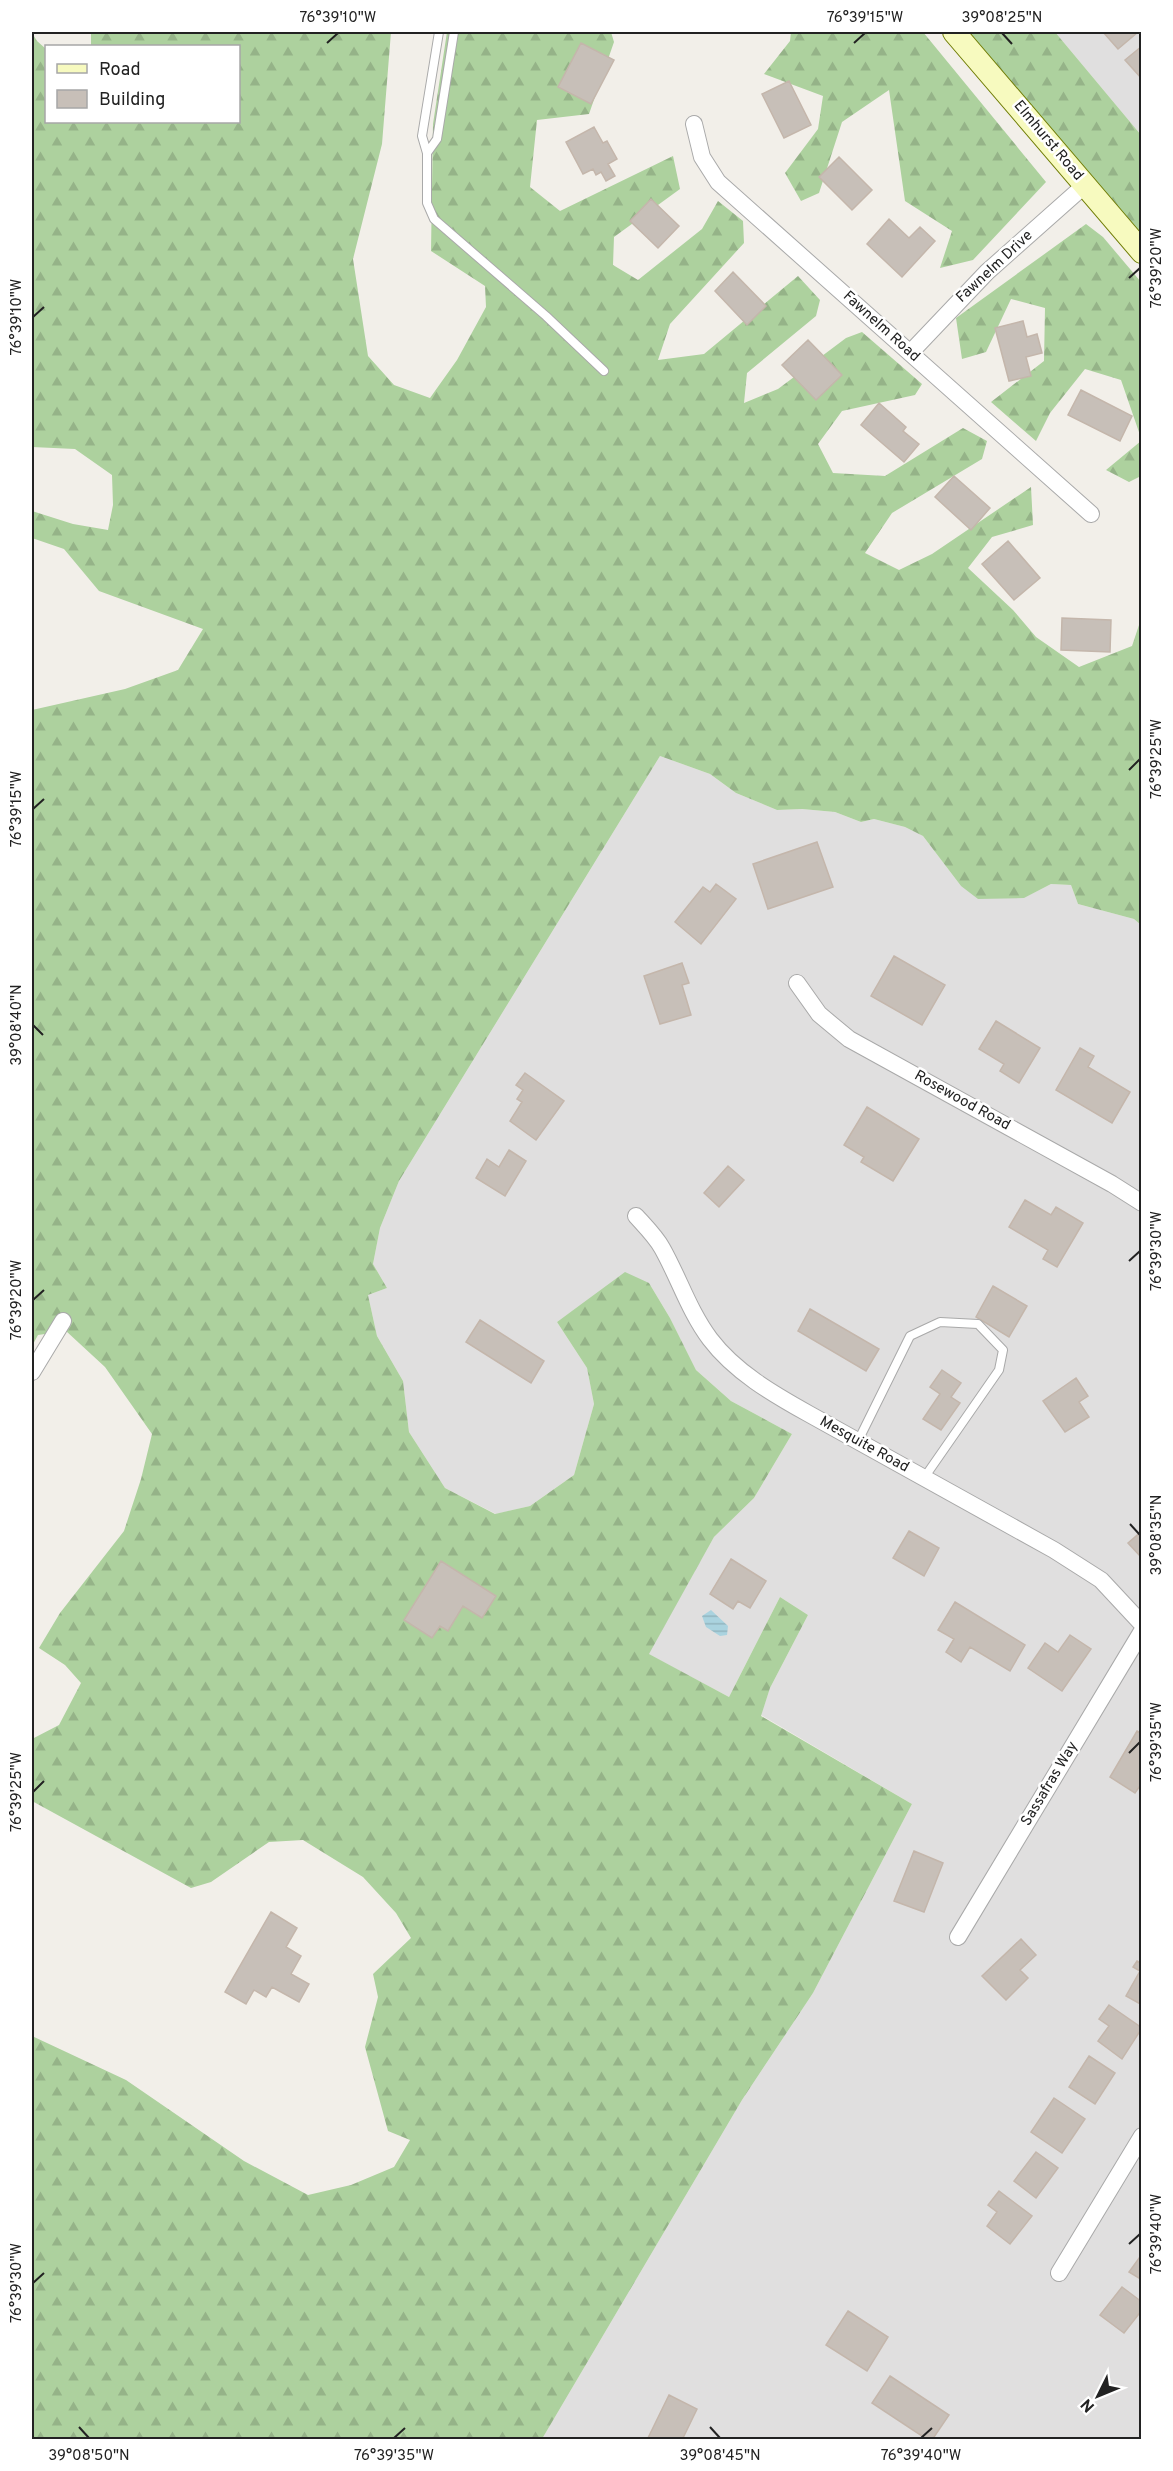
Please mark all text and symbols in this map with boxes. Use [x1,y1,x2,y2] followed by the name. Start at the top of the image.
[300,9,376,28] text: 76°39'10"W
[827,9,903,28] text: 76°39'15"W
[962,9,1042,28] text: 39°08'25"N
[45,45,240,123] legend
[99,59,141,82] text: Road
[99,89,165,112] text: Building
[1009,97,1087,185] street label: Elmhurst Road
[953,227,1037,307] street label: Fawnelm Drive
[1148,228,1167,308] text: 76°39'20"W
[8,279,27,355] text: 76°39'10"W
[838,287,924,367] street label: Fawnelm Road
[1148,719,1167,799] text: 76°39'25"W
[8,771,27,847] text: 76°39'15"W
[8,984,27,1066] text: 39°08'40"N
[911,1067,1013,1135] street label: Rosewood Road
[1148,1211,1167,1291] text: 76°39'30"W
[8,1260,27,1340] text: 76°39'20"W
[816,1413,912,1477] street label: Mesquite Road
[1148,1495,1167,1575] text: 39°08'35"N
[1148,1702,1167,1782] text: 76°39'35"W
[1017,1738,1083,1830] street label: Sassafras Way
[8,1752,27,1832] text: 76°39'25"W
[1148,2194,1167,2274] text: 76°39'40"W
[8,2243,27,2323] text: 76°39'30"W
[1068,2366,1128,2426] north arrow
[1077,2394,1100,2416] text: N
[48,2447,130,2466] text: 39°08'50"N
[354,2447,434,2466] text: 76°39'35"W
[679,2447,761,2466] text: 39°08'45"N
[881,2447,961,2466] text: 76°39'40"W

